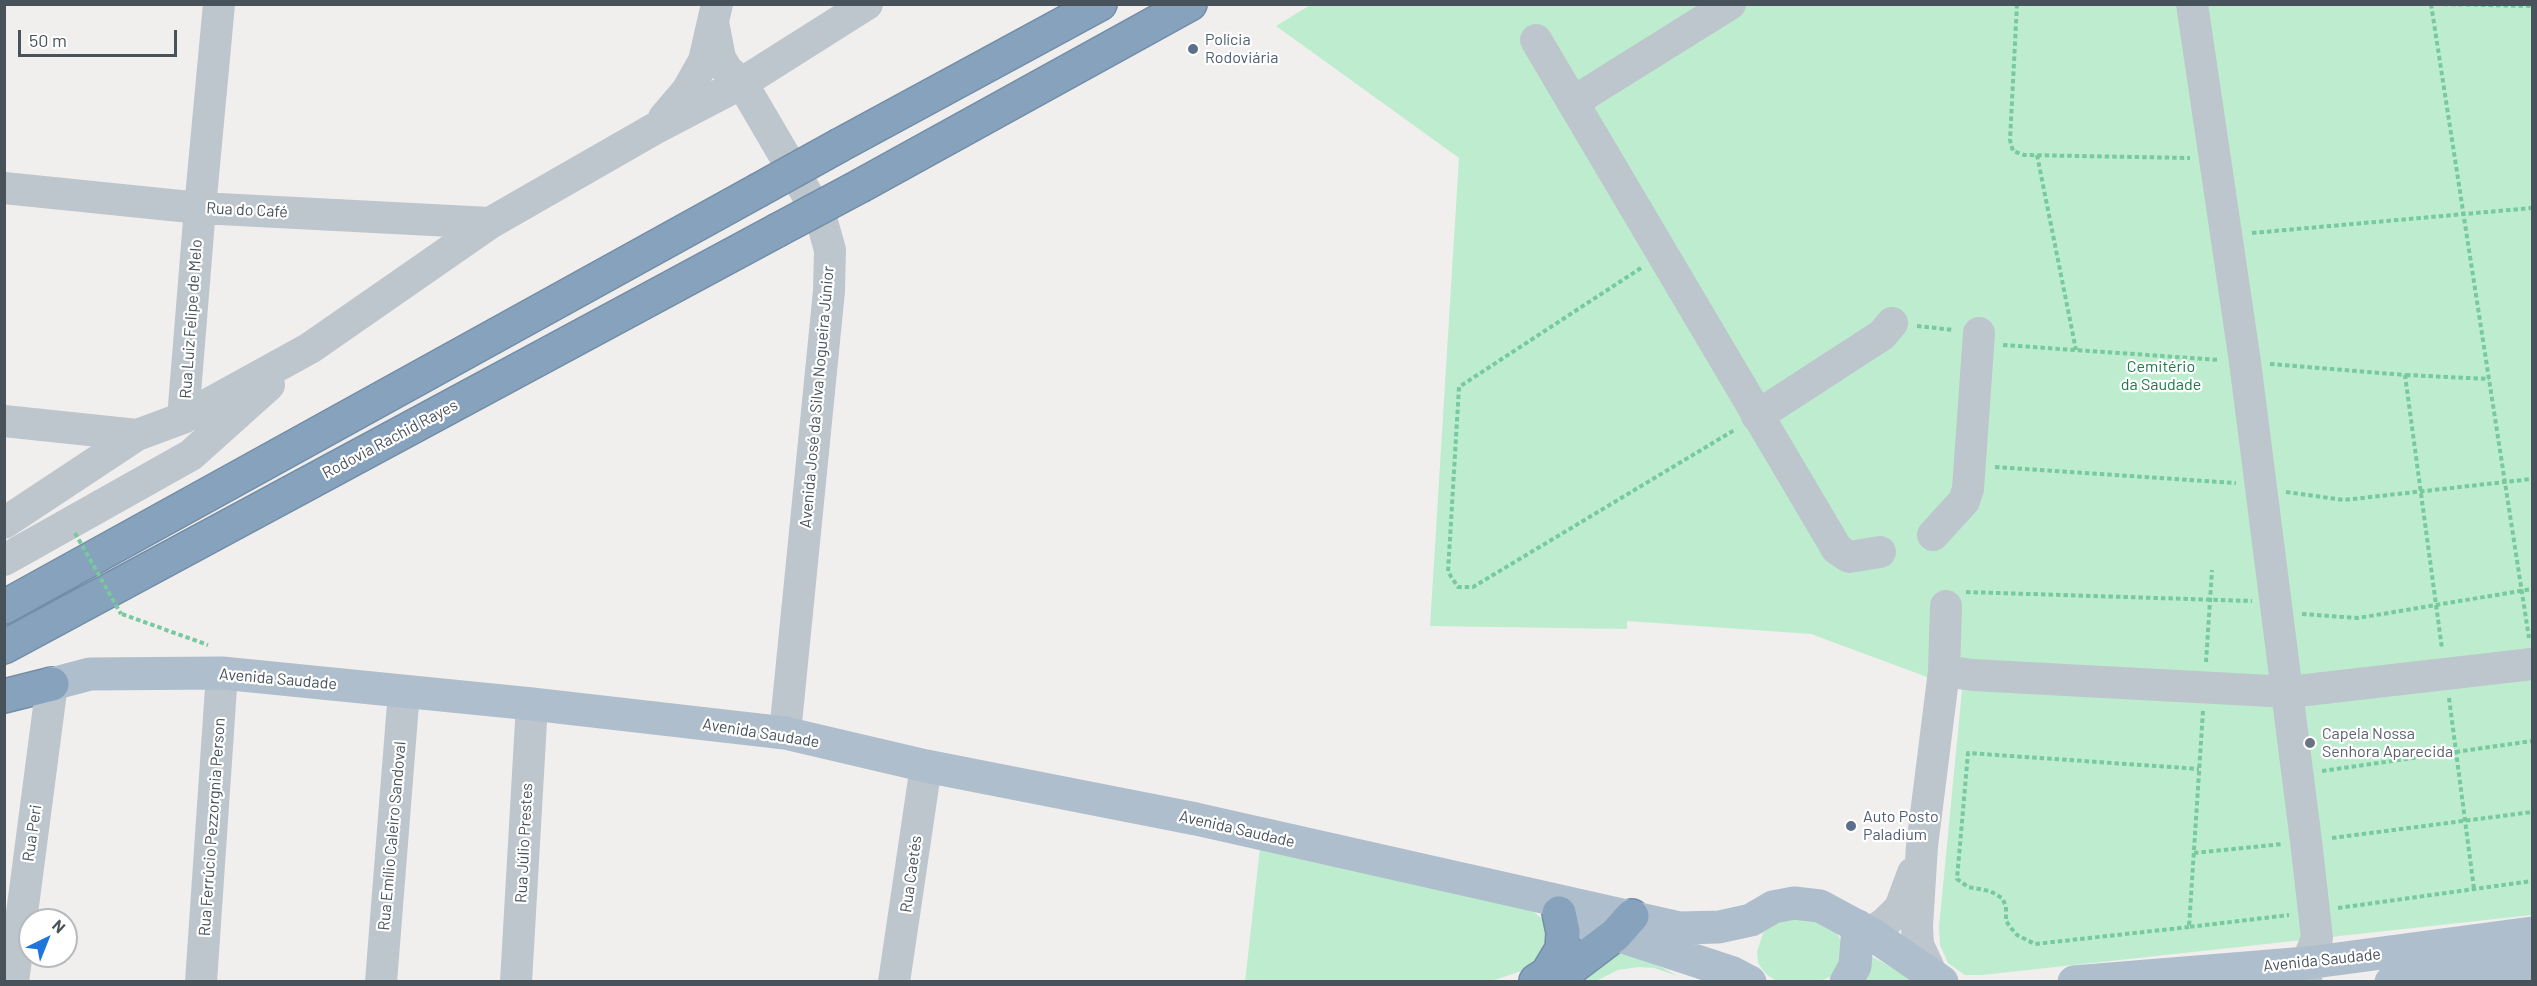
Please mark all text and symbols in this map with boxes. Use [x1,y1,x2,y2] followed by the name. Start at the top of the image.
[21,18,180,56] scale bar
[29,29,67,51] text: 50 m
[1205,30,1279,68] place label: Polícia Rodoviária
[1186,42,1200,56] marker: Polícia Rodoviária
[206,198,288,222] street label: Rua do Café
[176,239,206,399] street label: Rua Luiz Felipe de Melo
[796,265,838,529] street label: Avenida José da Silva Nogueira Júnior
[2121,357,2201,395] park label: Cemitério da Saudade
[319,395,461,483] street label: Rodovia Rachid Rayes
[218,664,338,694] street label: Avenida Saudade
[701,714,821,752] street label: Avenida Saudade
[195,717,229,937] street label: Rua Ferrúcio Pezzorgnia Person
[2322,724,2453,762] place label: Capela Nossa Senhora Aparecida
[2303,736,2317,750] marker: Capela Nossa Senhora Aparecida
[374,741,410,931] street label: Rua Emílio Caleiro Sandoval
[511,782,537,904] street label: Rua Júlio Prestes
[19,803,45,863] street label: Rua Peri
[1177,806,1297,852] street label: Avenida Saudade
[1863,807,1939,845] place label: Auto Posto Paladium
[1844,819,1858,833] marker: Auto Posto Paladium
[896,834,926,914] street label: Rua Caetés
[18,908,78,968] north arrow
[49,915,70,937] text: N
[2262,944,2382,976] street label: Avenida Saudade

